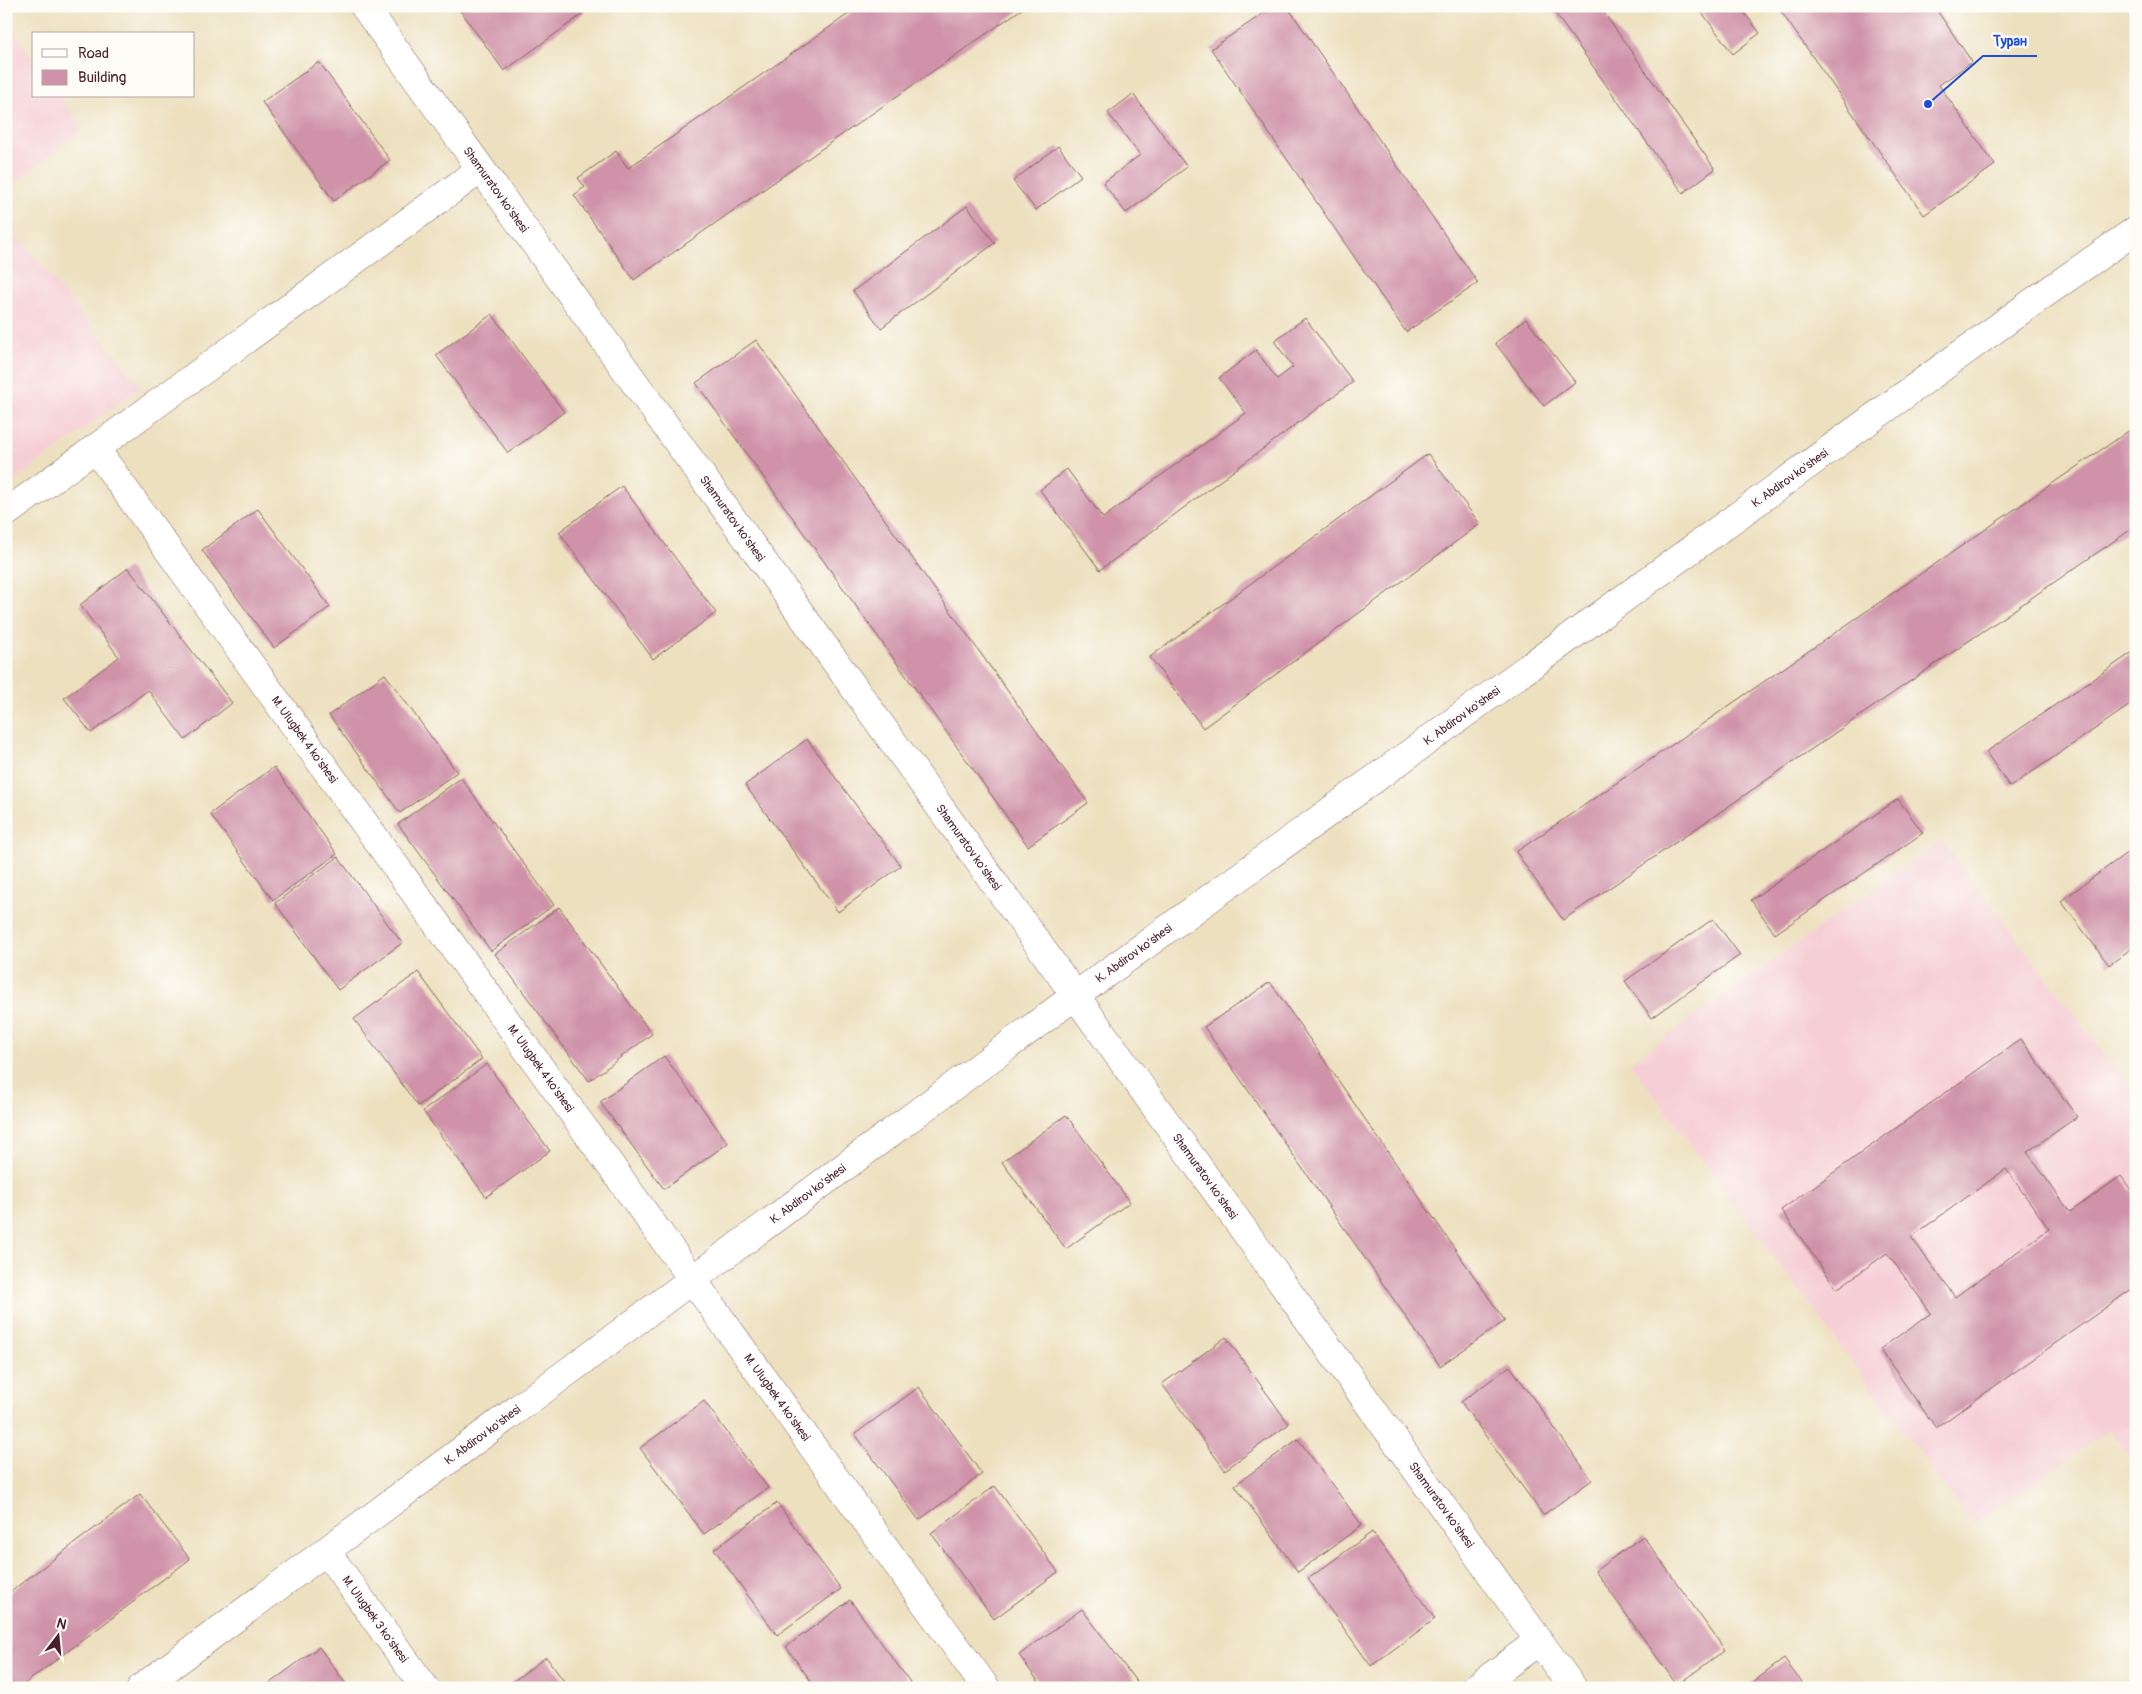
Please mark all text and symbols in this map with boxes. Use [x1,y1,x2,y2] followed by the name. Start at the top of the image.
[1983,27,2037,56] callout: Туран
[32,32,195,98] legend
[1992,33,2027,50] text: Туран
[78,44,109,63] text: Road
[78,68,126,87] text: Building
[460,144,532,235] street label: Shamuratov ko'shesi
[1748,445,1831,511] street label: K. Abdirov ko'shesi
[696,473,768,564] street label: Shamuratov ko'shesi
[1420,683,1503,749] street label: K. Abdirov ko'shesi
[268,693,341,786] street label: M. Ulugbek 4 ko'shesi
[933,801,1005,893] street label: Shamuratov ko'shesi
[1093,921,1175,986] street label: K. Abdirov ko'shesi
[504,1022,577,1115] street label: M. Ulugbek 4 ko'shesi
[1169,1130,1241,1222] street label: Shamuratov ko'shesi
[767,1161,849,1227] street label: K. Abdirov ko'shesi
[741,1351,814,1444] street label: M. Ulugbek 4 ko'shesi
[441,1402,524,1468] street label: K. Abdirov ko'shesi
[1406,1459,1477,1551] street label: Shamuratov ko'shesi
[339,1573,412,1665] street label: M. Ulugbek 3 ko'shesi
[32,1612,82,1662] north arrow
[55,1615,68,1633] text: N

